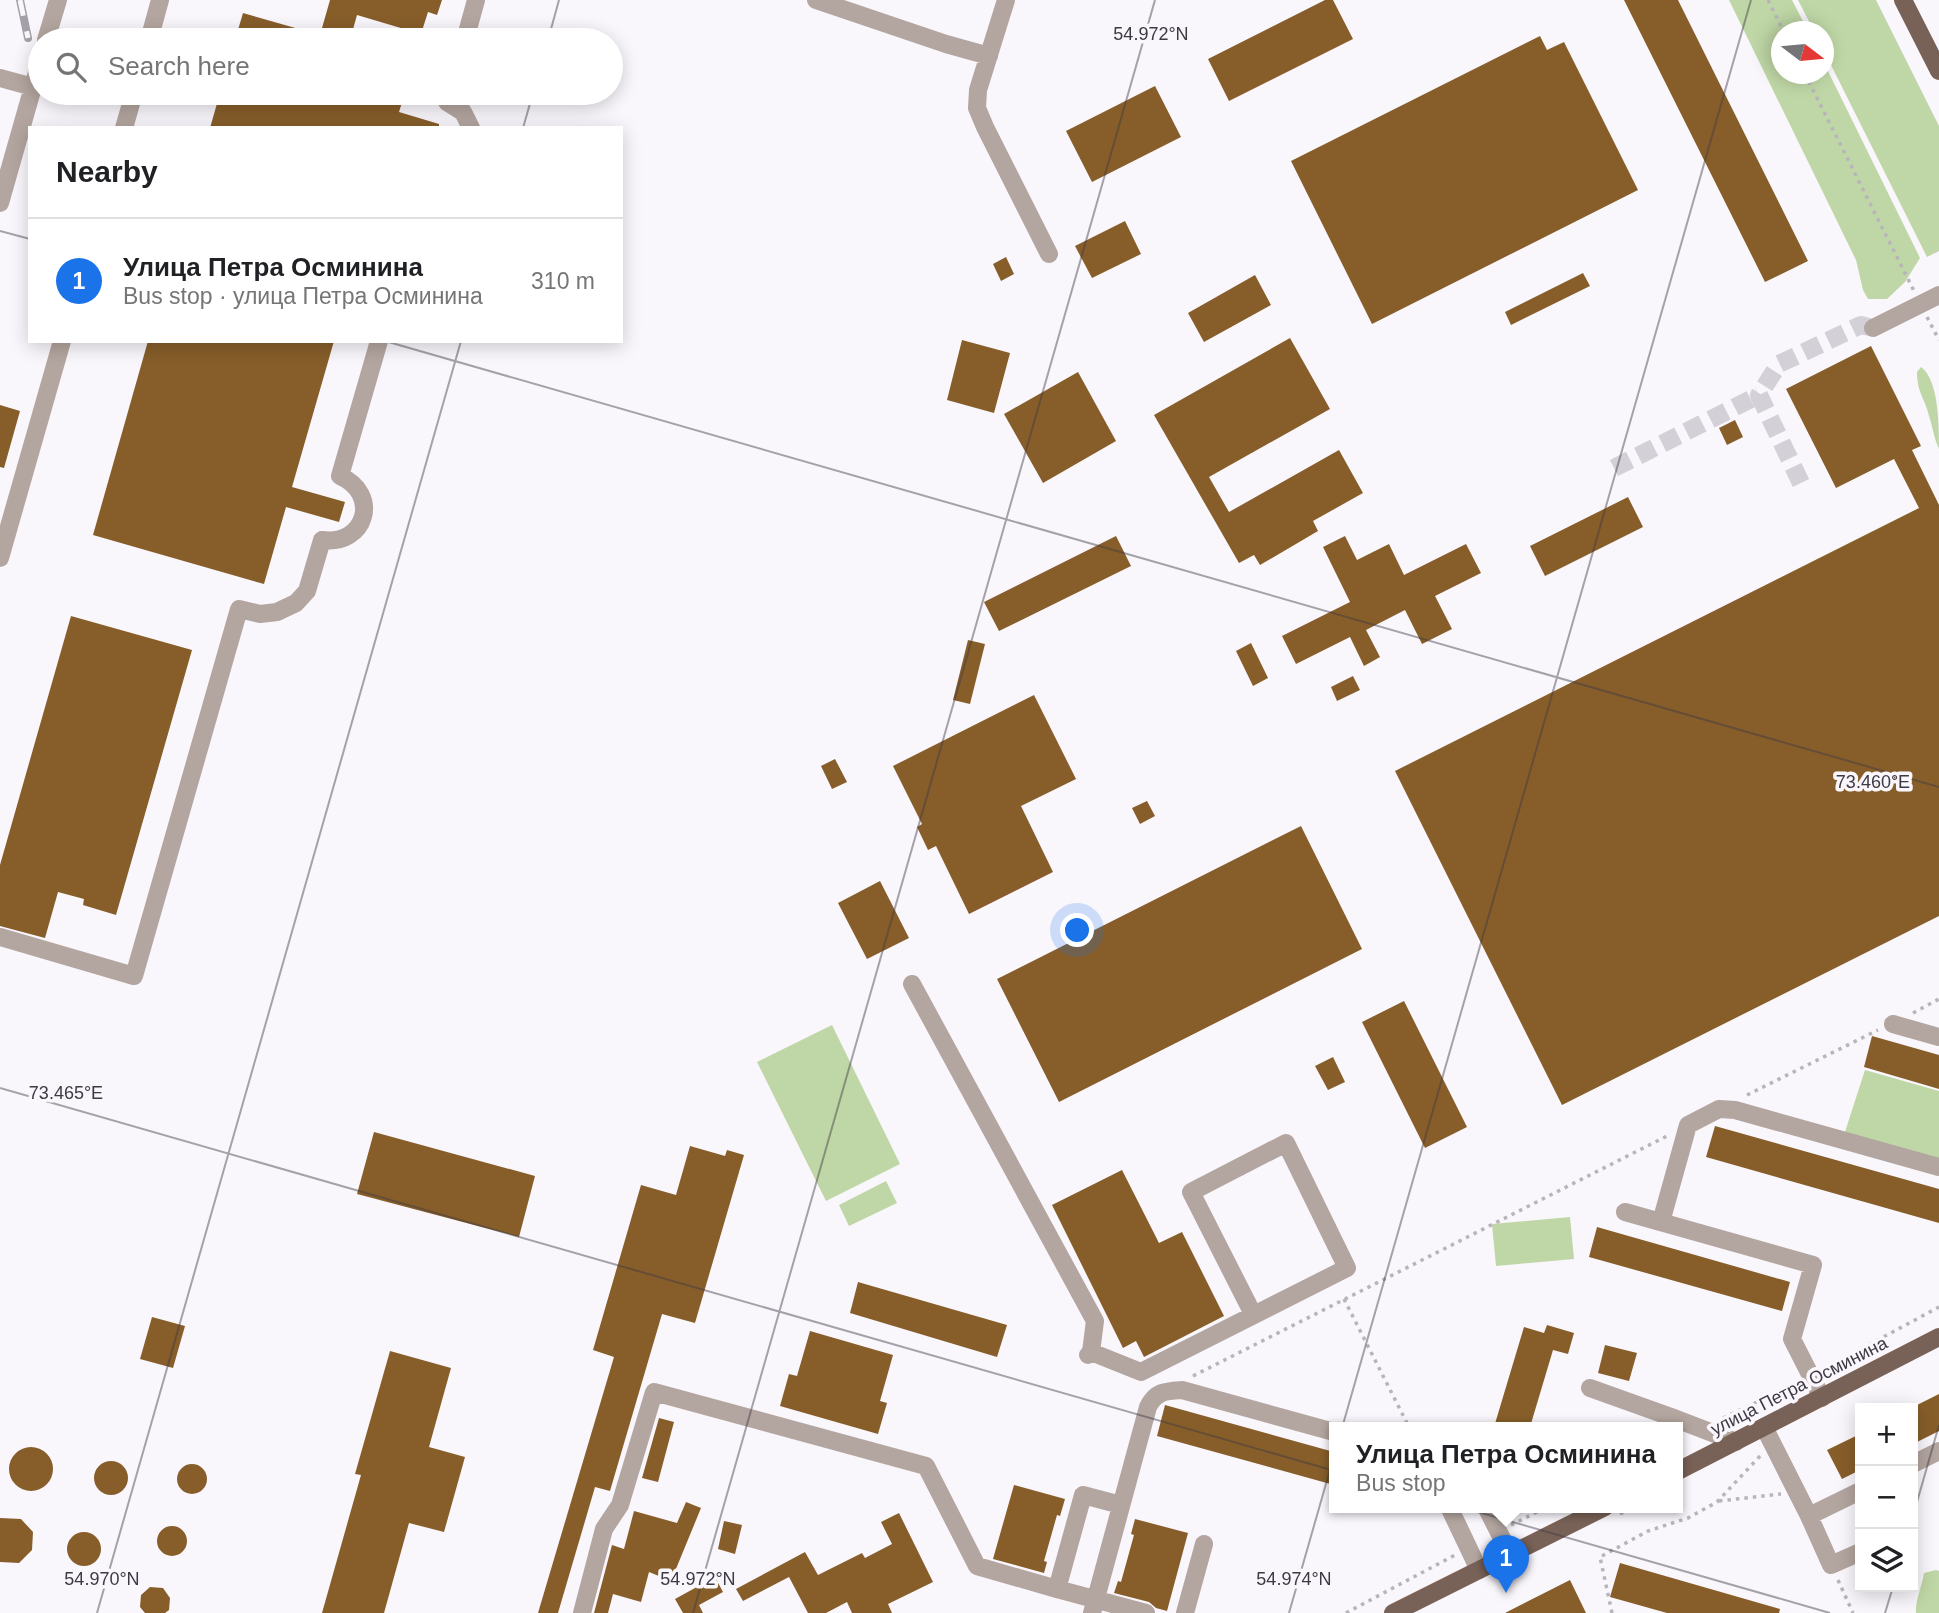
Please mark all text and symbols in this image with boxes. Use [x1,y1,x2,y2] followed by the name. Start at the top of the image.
[1771,21,1834,84] north arrow
[1113,24,1189,44] text: 54.972°N
[28,28,623,105] search box
[52,48,90,86] icon: search
[108,51,250,81] text: Search here
[56,155,158,188] text: Nearby
[123,252,423,282] text: Улица Петра Осминина
[73,268,85,294] text: 1
[531,268,595,294] text: 310 m
[123,283,483,309] text: Bus stop · улица Петра Осминина
[1836,772,1910,792] text: 73.460°E
[1060,913,1094,947] your location
[29,1083,103,1103] text: 73.465°E
[1707,1332,1892,1439] street label: улица Петра Осминина
[1855,1403,1918,1592] map controls
[1855,1403,1918,1466] button: +
[1329,1422,1683,1513] popup
[1356,1439,1656,1469] text: Улица Петра Осминина
[1855,1466,1918,1529] button: −
[1356,1470,1446,1496] text: Bus stop
[1855,1529,1918,1592] button: layers
[1483,1535,1529,1593] pin: 1
[64,1569,140,1589] text: 54.970°N
[660,1569,736,1589] text: 54.972°N
[1256,1569,1332,1589] text: 54.974°N

